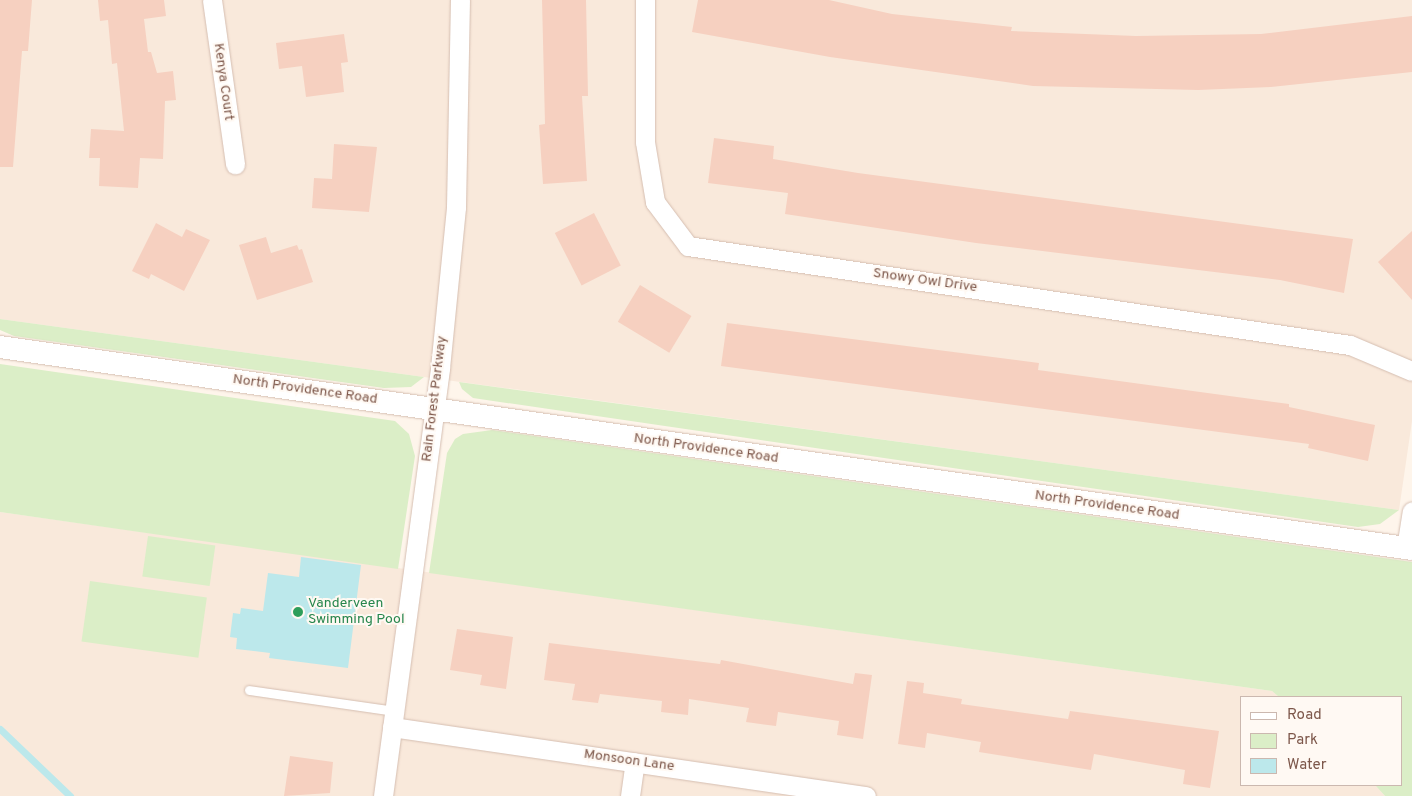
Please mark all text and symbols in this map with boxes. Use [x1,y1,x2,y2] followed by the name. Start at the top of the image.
[209,42,237,122] street label: Kenya Court
[872,265,978,297] street label: Snowy Owl Drive
[419,335,451,463] street label: Rain Forest Parkway
[232,372,378,408] street label: North Providence Road
[633,431,779,467] street label: North Providence Road
[1034,488,1180,524] street label: North Providence Road
[308,596,405,628] place label: Vanderveen Swimming Pool
[292,606,304,618] marker: Vanderveen Swimming Pool
[1240,696,1402,786] legend
[1287,706,1322,725] text: Road
[1287,731,1318,750] text: Park
[583,746,675,776] street label: Monsoon Lane
[1287,756,1326,775] text: Water

